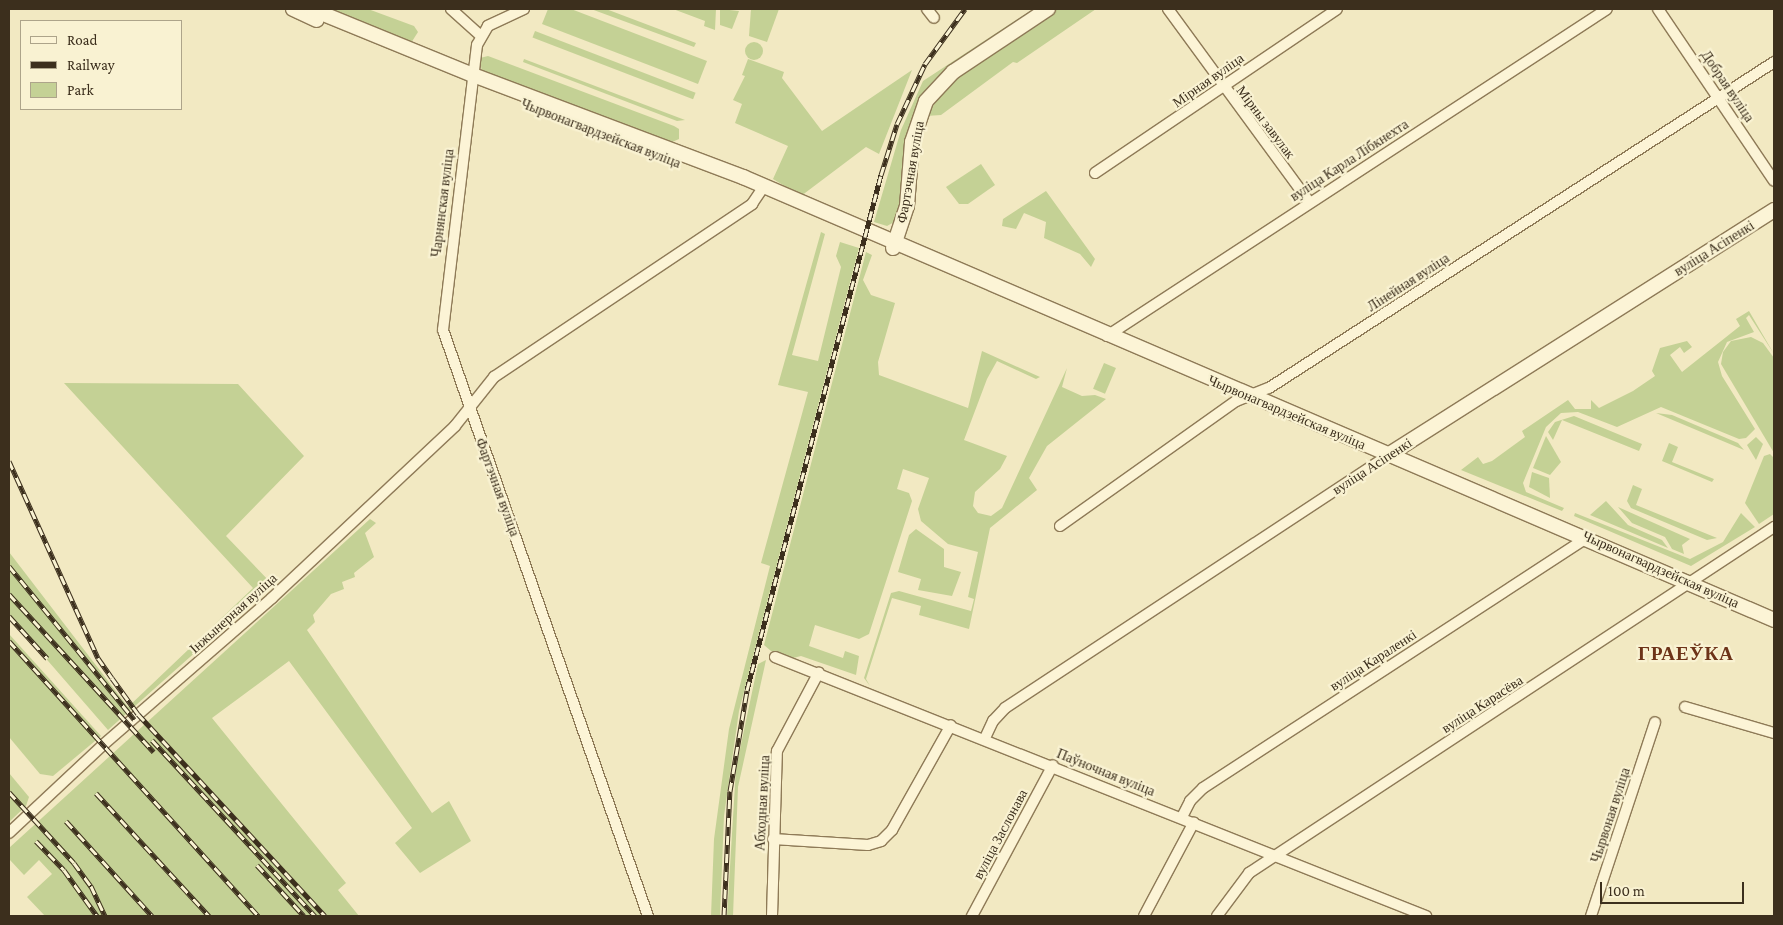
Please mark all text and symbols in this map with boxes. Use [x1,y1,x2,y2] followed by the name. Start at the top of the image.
[20,20,182,110] legend
[67,32,97,48] text: Road
[1698,47,1758,125] street label: Добрая вуліца
[1169,49,1247,111] street label: Мірная вуліца
[67,57,115,73] text: Railway
[67,82,94,98] text: Park
[1233,82,1299,162] street label: Мірны завулак
[519,95,683,171] street label: Чырвонагвардзейская вуліца
[1287,115,1411,205] street label: вуліца Карла Лібкнехта
[893,120,927,224] street label: Фартэчная вуліца
[427,148,457,258] street label: Чарнянская вуліца
[1671,217,1757,279] street label: вуліца Асіпенкі
[1364,249,1452,315] street label: Лінейная вуліца
[1206,371,1368,453] street label: Чырвонагвардзейская вуліца
[1329,434,1415,498] street label: вуліца Асіпенкі
[472,436,524,538] street label: Фартэчная вуліца
[1580,527,1742,611] street label: Чырвонагвардзейская вуліца
[186,569,280,657] street label: Інжынерная вуліца
[1327,626,1419,694] street label: вуліца Караленкі
[1637,643,1735,665] district label: ГРАЕЎКА
[1438,672,1526,736] street label: вуліца Карасёва
[1054,745,1158,799] street label: Паўночная вуліца
[751,755,773,851] street label: Абходная вуліца
[1587,765,1633,865] street label: Чырвоная вуліца
[969,786,1031,882] street label: вуліца Заслонава
[1603,872,1747,904] scale bar
[1608,883,1645,899] text: 100 m

